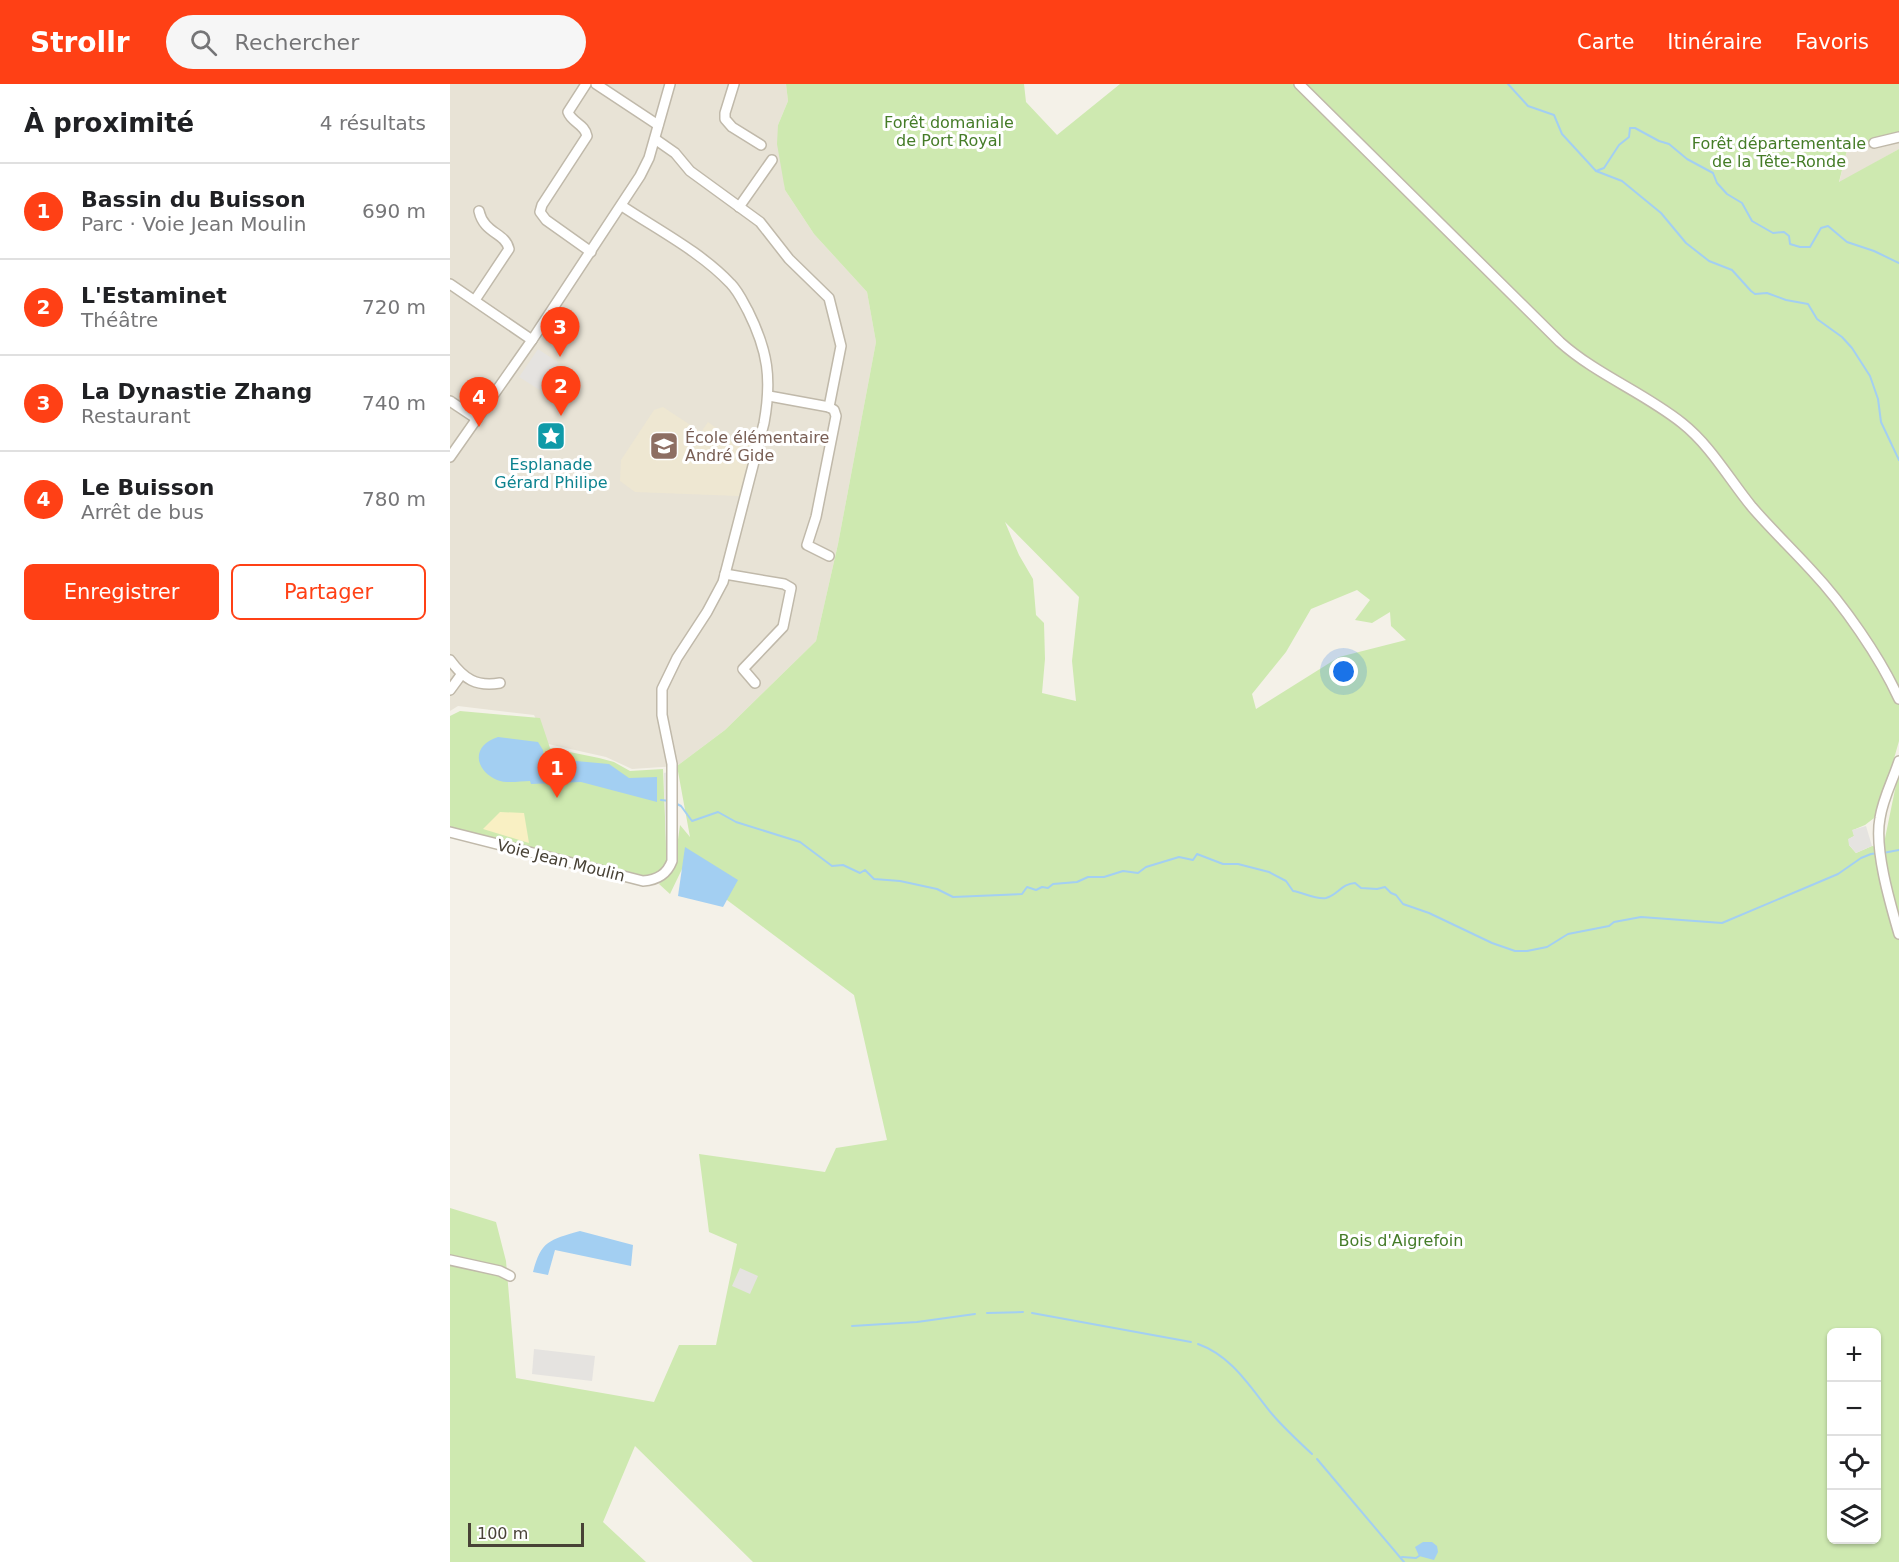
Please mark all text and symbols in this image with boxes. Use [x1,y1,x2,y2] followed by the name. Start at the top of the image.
[166,15,586,69] search box
[30,26,130,59] text: Strollr
[187,26,220,59] icon: search
[235,30,359,55] text: Rechercher
[1577,30,1634,54] text: Carte
[1667,30,1762,54] text: Itinéraire
[1795,30,1869,54] text: Favoris
[24,108,194,138] text: À proximité
[320,111,426,135] text: 4 résultats
[884,113,1014,150] park label: Forêt domaniale de Port Royal
[1692,134,1866,171] park label: Forêt départementale de la Tête-Ronde
[81,187,306,212] text: Bassin du Buisson
[37,199,50,223] text: 1
[362,199,426,223] text: 690 m
[81,212,306,236] text: Parc · Voie Jean Moulin
[81,283,227,308] text: L'Estaminet
[37,295,50,319] text: 2
[362,295,426,319] text: 720 m
[81,308,158,332] text: Théâtre
[540,308,580,357] pin: 3
[542,366,580,416] pin: 2
[459,378,498,427] pin: 4
[81,379,312,404] text: La Dynastie Zhang
[37,391,50,415] text: 3
[362,391,426,415] text: 740 m
[81,404,191,428] text: Restaurant
[535,420,567,452] place icon: Esplanade Gérard Philipe
[685,428,829,465] place label: École élémentaire André Gide
[648,430,680,462] school or university icon: École élémentaire André Gide
[494,455,608,492] place label: Esplanade Gérard Philipe
[81,475,215,500] text: Le Buisson
[37,487,50,511] text: 4
[362,487,426,511] text: 780 m
[81,500,204,524] text: Arrêt de bus
[24,564,219,620] button: Enregistrer
[231,564,426,620] button: Partager
[1329,657,1358,686] your location
[538,748,576,798] pin: 1
[495,835,627,886] street label: Voie Jean Moulin
[1339,1231,1463,1250] park label: Bois d'Aigrefoin
[1827,1328,1881,1544] map controls
[1827,1328,1881,1382] button: +
[1827,1382,1881,1436] button: −
[1827,1436,1881,1490] button: locate
[1827,1490,1881,1544] button: layers
[468,1520,584,1548] scale bar
[477,1524,528,1543] text: 100 m

